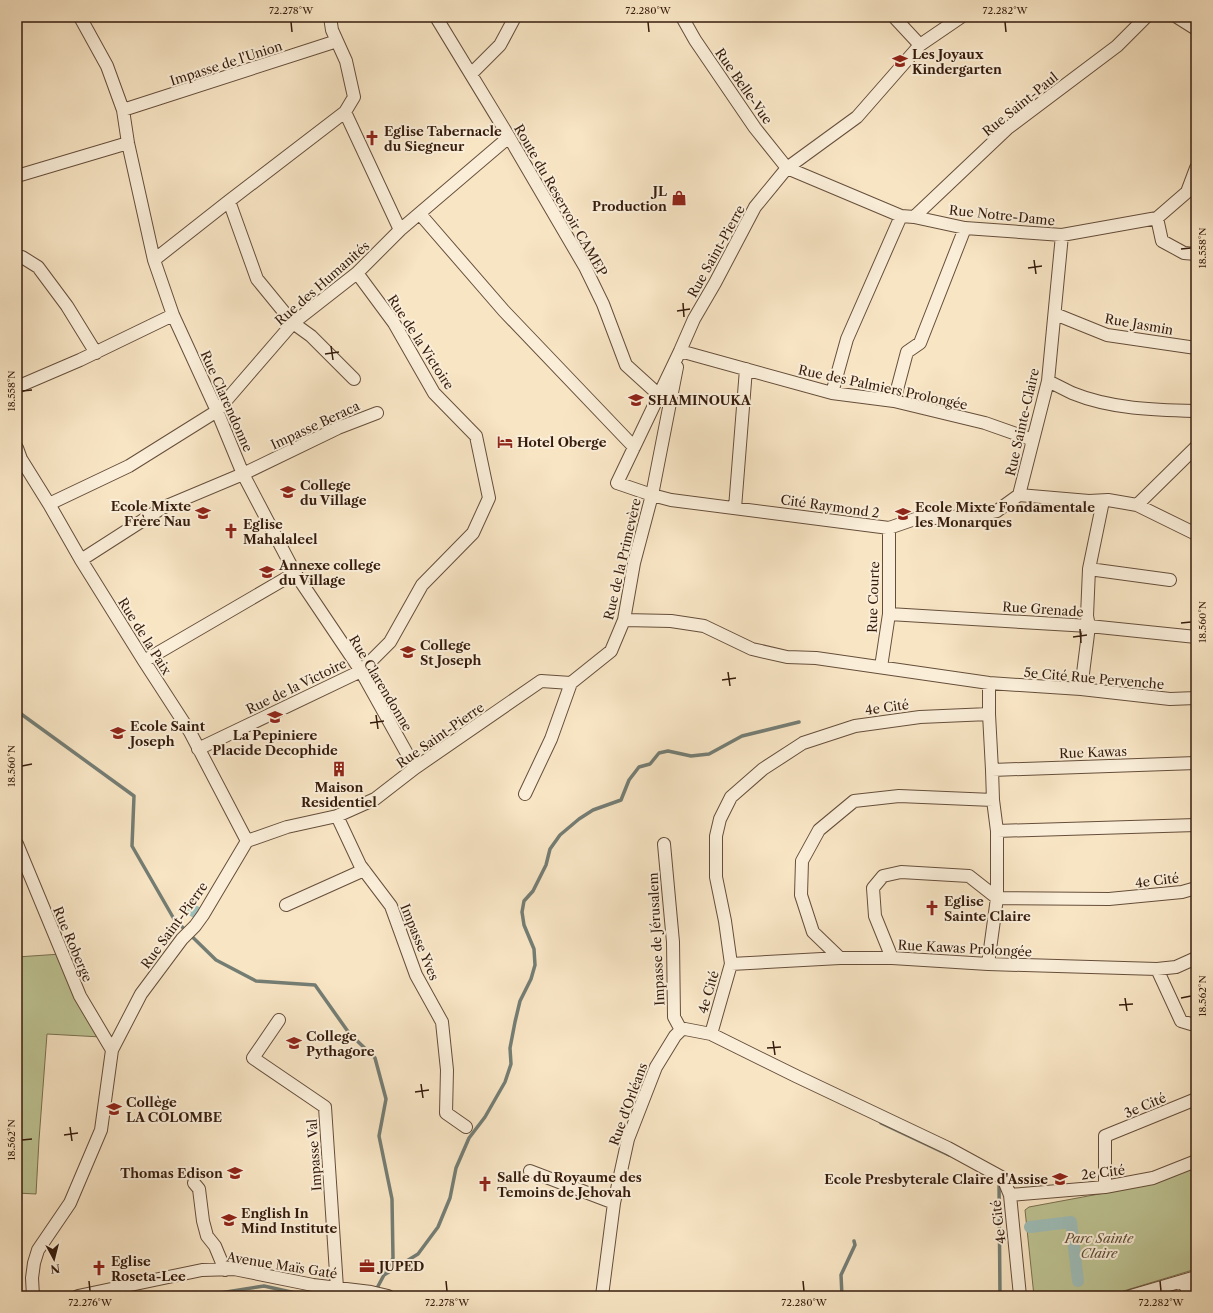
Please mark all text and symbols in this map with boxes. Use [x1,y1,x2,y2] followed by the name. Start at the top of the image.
[269,4,314,17] text: 72.278°W
[625,4,672,17] text: 72.280°W
[982,4,1029,17] text: 72.282°W
[168,37,284,89] street label: Impasse de l'Union
[712,45,776,127] street label: Rue Belle-Vue
[912,46,1002,77] place label: Les Joyaux Kindergarten
[891,52,909,70] school or university icon: Les Joyaux Kindergarten
[979,69,1061,139] street label: Rue Saint-Paul
[511,121,611,279] street label: Route du Reservoir CAMEP
[384,123,502,154] place label: Eglise Tabernacle du Siegneur
[363,129,381,147] church icon: Eglise Tabernacle du Siegneur
[592,183,667,214] place label: JL Production
[670,189,688,207] shop icon: JL Production
[948,201,1056,229] street label: Rue Notre-Dame
[684,202,748,300] street label: Rue Saint-Pierre
[1196,227,1209,269] text: 18.558°N
[271,237,373,328] street label: Rue des Humanités
[384,292,458,392] street label: Rue de la Victoire
[1103,310,1175,338] street label: Rue Jasmin
[197,348,257,454] street label: Rue Clarendonne
[797,361,969,413] street label: Rue des Palmiers Prolongée
[1002,367,1042,477] street label: Rue Sainte-Claire
[5,370,18,412] text: 18.558°N
[627,391,645,409] school or university icon: SHAMINOUKA
[648,392,752,408] place label: SHAMINOUKA
[268,397,362,453] street label: Impasse Beraca
[496,433,514,451] hotel icon: Hotel Oberge
[517,434,607,450] place label: Hotel Oberge
[300,477,367,508] place label: College du Village
[279,483,297,501] school or university icon: College du Village
[780,491,880,521] street label: Cité Raymond 2
[600,496,644,622] street label: Rue de la Primevère
[111,498,191,529] place label: Ecole Mixte Frère Nau
[915,499,1095,530] place label: Ecole Mixte Fondamentale les Monarques
[194,504,212,522] school or university icon: Ecole Mixte Frère Nau
[894,505,912,523] school or university icon: Ecole Mixte Fondamentale les Monarques
[243,516,318,547] place label: Eglise Mahalaleel
[222,522,240,540] church icon: Eglise Mahalaleel
[278,557,381,588] place label: Annexe college du Village
[864,561,882,633] street label: Rue Courte
[258,563,276,581] school or university icon: Annexe college du Village
[115,595,175,678] street label: Rue de la Paix
[1002,598,1084,620] street label: Rue Grenade
[1196,601,1209,643] text: 18.560°N
[346,632,416,734] street label: Rue Clarendonne
[420,637,482,668] place label: College St Joseph
[399,643,417,661] school or university icon: College St Joseph
[243,655,349,717] street label: Rue de la Victoire
[1023,664,1165,692] street label: 5e Cité Rue Pervenche
[864,696,910,718] street label: 4e Cité
[393,699,487,771] street label: Rue Saint-Pierre
[266,708,284,726] school or university icon: La Pepiniere Placide Decophide
[128,718,206,749] place label: Ecole Saint Joseph
[109,724,127,742] school or university icon: Ecole Saint Joseph
[212,727,338,758] place label: La Pepiniere Placide Decophide
[1059,743,1127,761] street label: Rue Kawas
[5,745,18,787] text: 18.560°N
[330,760,348,778] building icon: Maison Residentiel
[301,779,377,810] place label: Maison Residentiel
[1134,869,1180,891] street label: 4e Cité
[645,872,667,1006] street label: Impasse de Jérusalem
[137,879,211,971] street label: Rue Saint-Pierre
[944,893,1031,924] place label: Eglise Sainte Claire
[923,899,941,917] church icon: Eglise Sainte Claire
[397,901,443,983] street label: Impasse Yves
[50,904,96,984] street label: Rue Roberge
[897,936,1033,960] street label: Rue Kawas Prolongée
[694,969,722,1015] street label: 4e Cité
[1196,975,1209,1017] text: 18.562°N
[306,1028,375,1059] place label: College Pythagore
[285,1034,303,1052] school or university icon: College Pythagore
[606,1060,651,1148] street label: Rue d'Orléans
[1122,1089,1168,1121] street label: 3e Cité
[126,1094,222,1125] place label: Collège LA COLOMBE
[105,1100,123,1118] school or university icon: Collège LA COLOMBE
[303,1118,325,1192] street label: Impasse Val
[5,1119,18,1161] text: 18.562°N
[1080,1161,1126,1183] street label: 2e Cité
[226,1164,244,1182] school or university icon: Thomas Edison
[120,1165,223,1181] place label: Thomas Edison
[497,1169,642,1200] place label: Salle du Royaume des Temoins de Jehovah
[1051,1170,1069,1188] school or university icon: Ecole Presbyterale Claire d'Assise
[824,1171,1048,1187] place label: Ecole Presbyterale Claire d'Assise
[476,1175,494,1193] church icon: Salle du Royaume des Temoins de Jehovah
[987,1199,1009,1245] street label: 4e Cité
[241,1205,338,1236] place label: English In Mind Institute
[220,1211,238,1229] school or university icon: English In Mind Institute
[1064,1230,1134,1261] park label: Parc Sainte Claire
[34,1239,74,1279] north arrow
[225,1248,338,1282] street label: Avenue Maïs Gaté
[111,1253,186,1284] place label: Eglise Roseta-Lee
[358,1257,376,1275] office icon: JUPED
[377,1258,424,1274] place label: JUPED
[90,1259,108,1277] church icon: Eglise Roseta-Lee
[49,1261,61,1277] text: N
[68,1296,113,1309] text: 72.276°W
[425,1296,470,1309] text: 72.278°W
[781,1296,828,1309] text: 72.280°W
[1138,1296,1185,1309] text: 72.282°W

